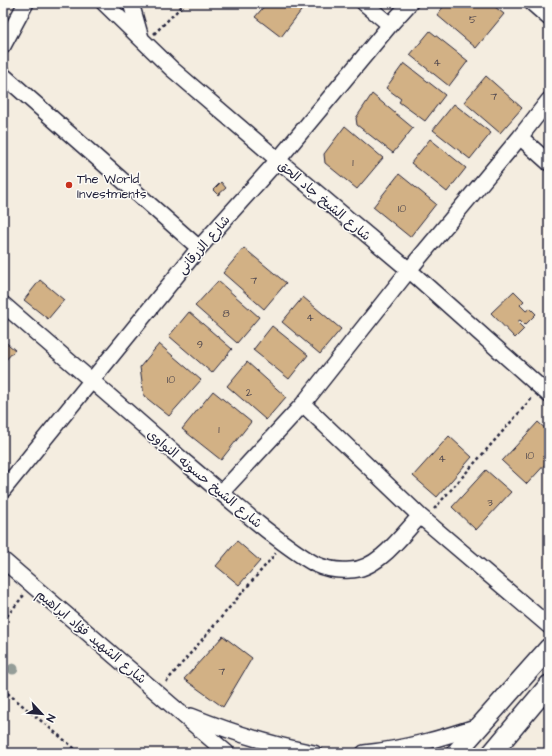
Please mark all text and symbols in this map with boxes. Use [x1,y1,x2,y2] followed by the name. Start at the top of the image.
[469,12,477,27] house number: 5
[433,55,441,70] house number: 4
[491,89,498,104] house number: 7
[352,155,354,170] house number: 1
[274,157,375,245] street label: شارع الشيخ جاد الحق
[77,170,147,203] place label: The World Investments
[64,180,74,190] marker: The World Investments
[398,201,406,216] house number: 10
[173,211,234,278] street label: شارع الزرقانى
[251,273,258,288] house number: 7
[222,306,230,321] house number: 8
[306,310,314,325] house number: 4
[197,337,203,352] house number: 9
[167,372,175,387] house number: 10
[246,385,253,400] house number: 2
[218,422,220,437] house number: 1
[143,425,266,532] street label: شارع الشيخ حسونه النواوى
[526,448,534,463] house number: 10
[438,451,446,466] house number: 4
[487,495,493,510] house number: 3
[32,585,150,689] street label: شارع الشهيد فؤاد ابراهيم
[219,664,226,679] house number: 7
[22,694,62,734] north arrow
[42,712,59,725] text: N

